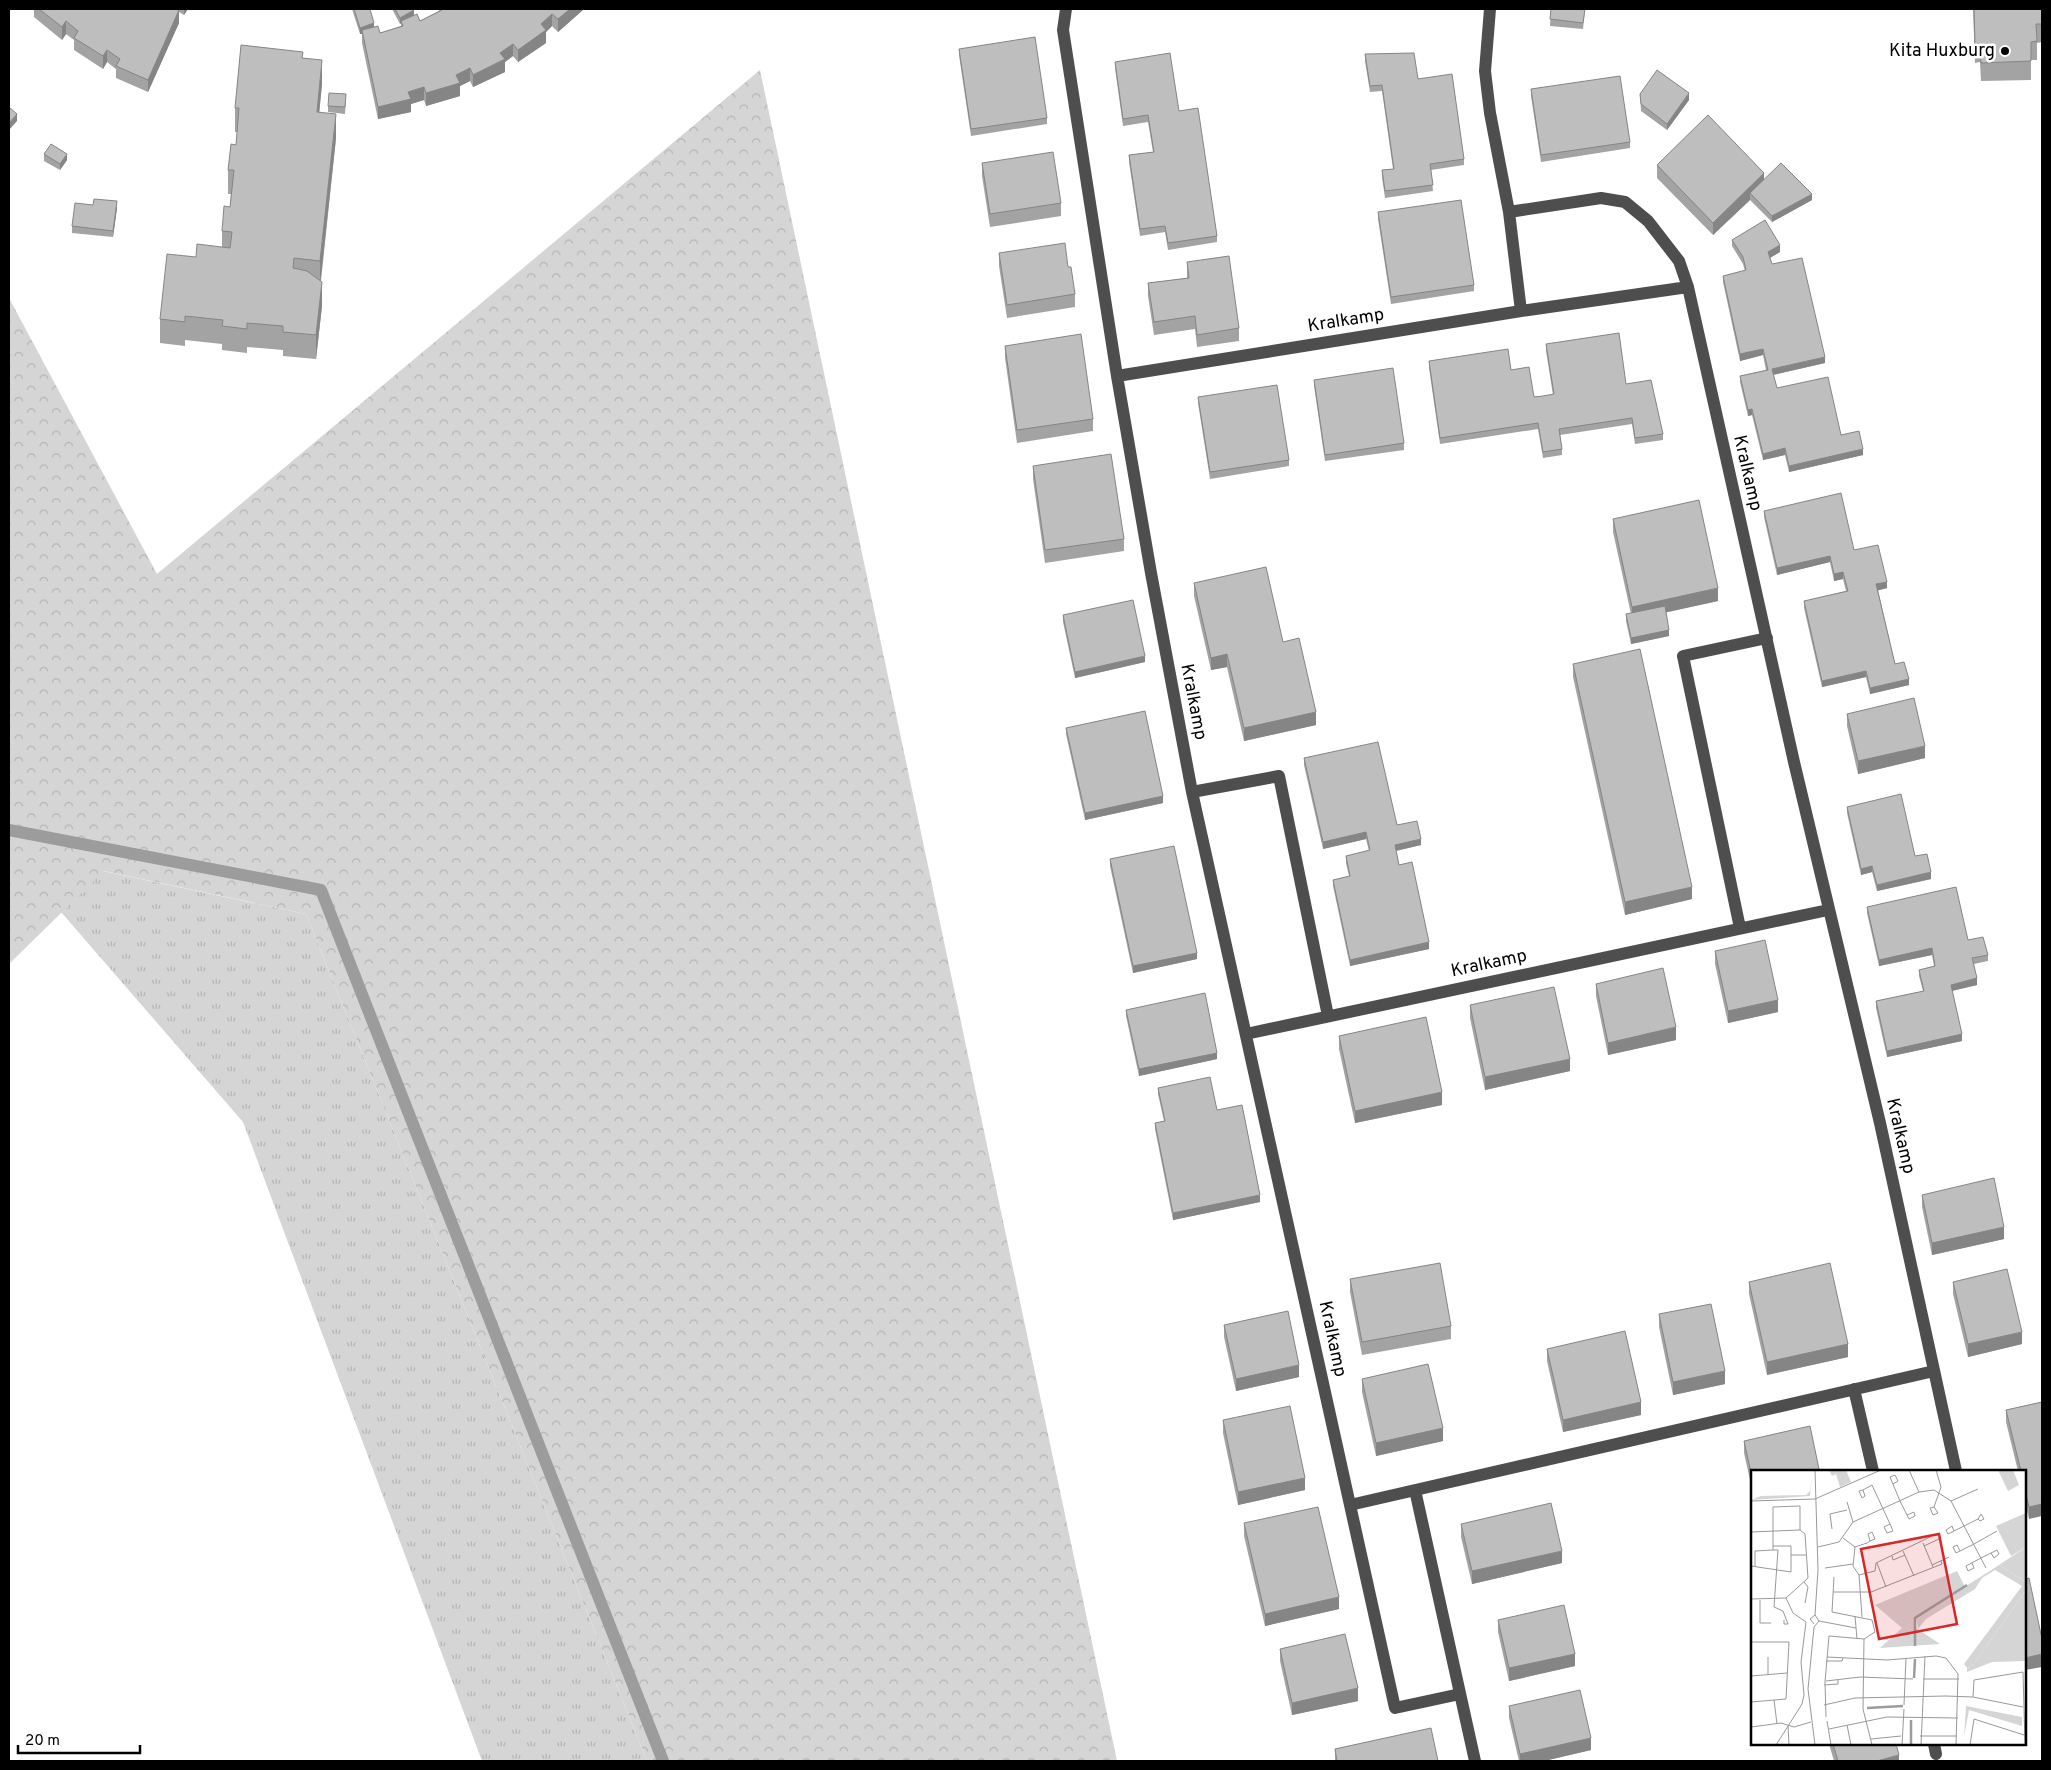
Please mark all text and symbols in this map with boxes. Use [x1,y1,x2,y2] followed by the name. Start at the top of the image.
[1889,40,1995,63] place label: Kita Huxburg
[1999,45,2011,57] marker: Kita Huxburg
[1306,304,1386,338] street label: Kralkamp
[1727,433,1767,513] street label: Kralkamp
[1174,662,1212,742] street label: Kralkamp
[1449,945,1529,983] street label: Kralkamp
[1880,1096,1920,1176] street label: Kralkamp
[1313,1299,1351,1379] street label: Kralkamp
[1751,1470,2026,1745] inset map
[18,1722,140,1754] scale bar
[25,1732,60,1751] text: 20 m

